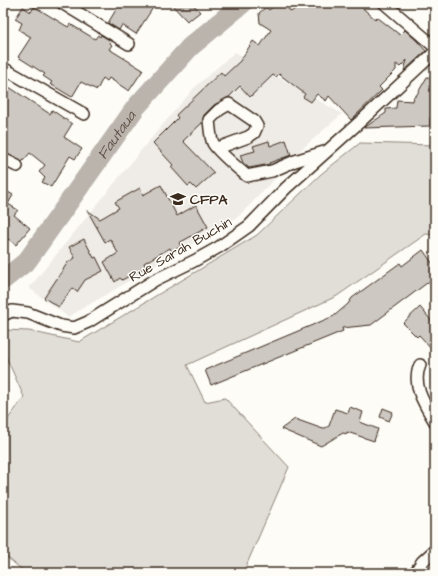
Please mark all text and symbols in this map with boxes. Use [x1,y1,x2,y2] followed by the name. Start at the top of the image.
[92,106,142,164] water label: Fautaua
[169,190,187,208] school or university icon: CFPA
[190,190,229,210] place label: CFPA
[125,212,236,287] street label: Rue Sarah Buchin

